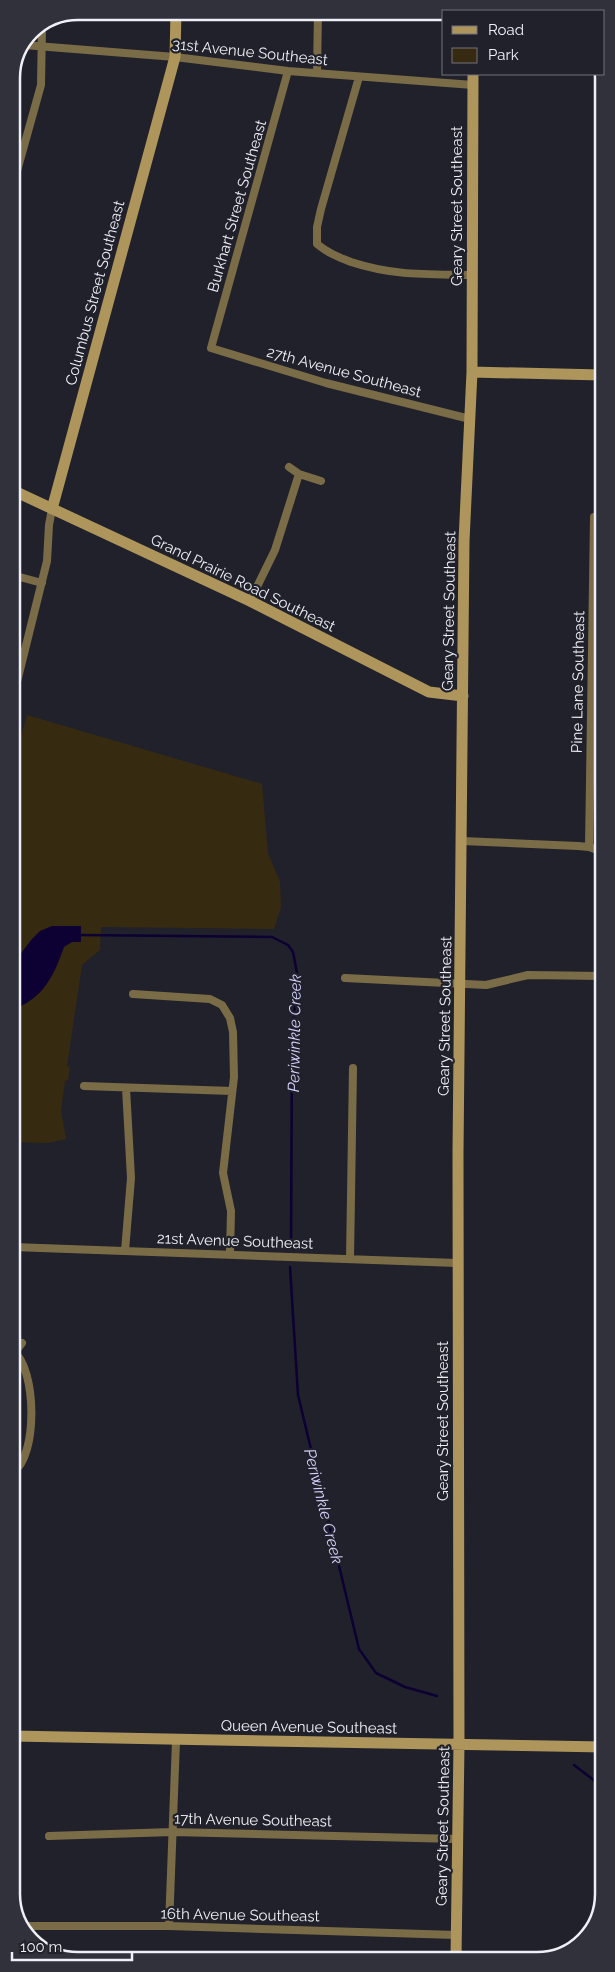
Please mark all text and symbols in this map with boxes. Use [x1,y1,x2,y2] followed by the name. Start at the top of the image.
[442,10,605,75] legend
[488,21,524,39] text: Road
[171,35,329,69] street label: 31st Avenue Southeast
[488,46,519,64] text: Park
[204,118,270,294] street label: Burkhart Street Southeast
[448,126,466,286] street label: Geary Street Southeast
[62,199,128,387] street label: Columbus Street Southeast
[265,343,423,401] street label: 27th Avenue Southeast
[148,530,338,636] street label: Grand Prairie Road Southeast
[439,531,459,691] street label: Geary Street Southeast
[568,611,588,753] street label: Pine Lane Southeast
[435,936,455,1096] street label: Geary Street Southeast
[284,973,305,1092] water label: Periwinkle Creek
[157,1229,313,1253] street label: 21st Avenue Southeast
[434,1341,452,1501] street label: Geary Street Southeast
[300,1447,347,1566] water label: Periwinkle Creek
[221,1716,397,1738] street label: Queen Avenue Southeast
[433,1746,453,1906] street label: Geary Street Southeast
[174,1810,332,1830] street label: 17th Avenue Southeast
[160,1905,320,1925] street label: 16th Avenue Southeast
[12,1930,132,1962] scale bar
[20,1938,62,1956] text: 100 m

